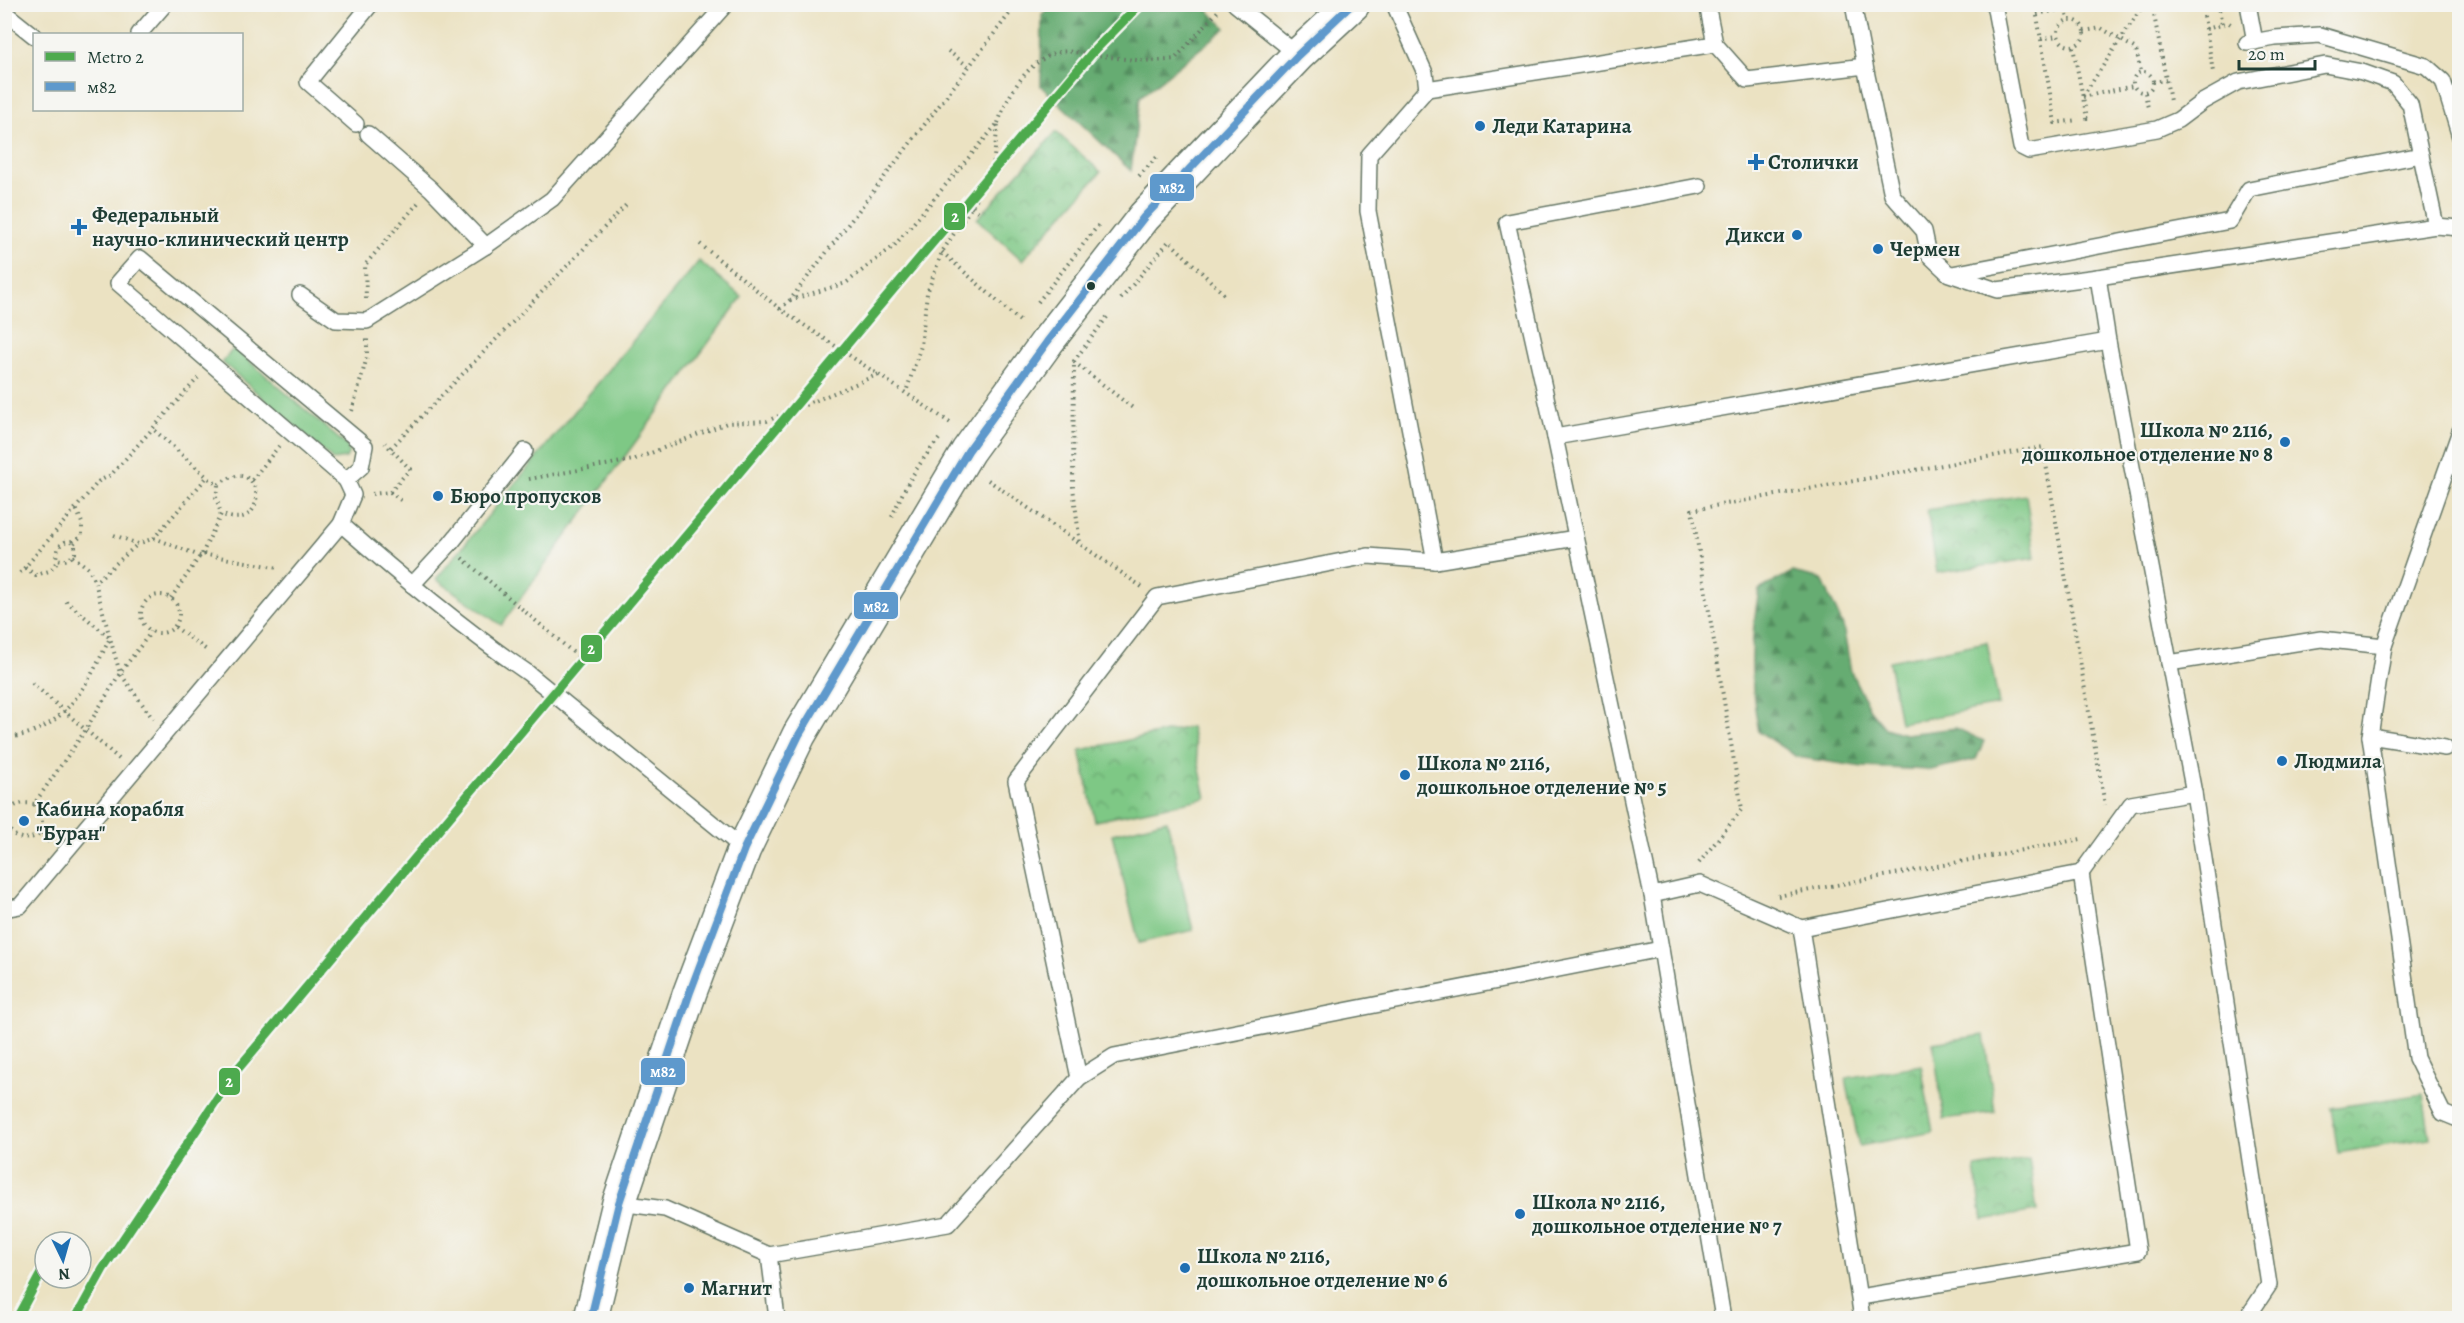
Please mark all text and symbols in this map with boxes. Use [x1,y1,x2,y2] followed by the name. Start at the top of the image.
[33,33,243,111] legend
[2239,33,2316,71] scale bar
[2248,42,2285,66] text: 20 m
[87,45,144,69] text: Metro 2
[87,75,117,99] text: м82
[1492,112,1632,140] place label: Леди Катарина
[1473,119,1487,133] marker: Леди Катарина
[1768,148,1859,176] place label: Столички
[1749,155,1763,169] marker: Столички
[1149,173,1195,202] line badge: м82
[1159,177,1185,199] text: м82
[92,201,349,253] place label: Федеральный научно-клинический центр
[943,202,966,231] line badge: 2
[951,206,959,228] text: 2
[70,218,88,236] marker: Федеральный научно-клинический центр
[1726,221,1785,249] place label: Дикси
[1790,228,1804,242] marker: Дикси
[1890,235,1960,263] place label: Чермен
[1871,242,1885,256] marker: Чермен
[1085,280,1097,292] unlabelled marker
[2021,416,2273,468] place label: Школа № 2116, дошкольное отделение № 8
[2278,435,2292,449] marker: Школа № 2116, дошкольное отделение № 8
[450,482,601,510] place label: Бюро пропусков
[431,489,445,503] marker: Бюро пропусков
[853,591,899,620] line badge: м82
[863,596,889,618] text: м82
[580,634,603,663] line badge: 2
[587,638,595,660] text: 2
[2294,747,2382,775] place label: Людмила
[1416,749,1667,801] place label: Школа № 2116, дошкольное отделение № 5
[2275,754,2289,768] marker: Людмила
[1398,768,1412,782] marker: Школа № 2116, дошкольное отделение № 5
[36,795,184,847] place label: Кабина корабля "Буран"
[17,814,31,828] marker: Кабина корабля "Буран"
[640,1057,686,1086] line badge: м82
[650,1061,676,1083] text: м82
[218,1067,241,1096] line badge: 2
[225,1071,233,1093] text: 2
[1531,1188,1782,1240] place label: Школа № 2116, дошкольное отделение № 7
[1513,1207,1527,1221] marker: Школа № 2116, дошкольное отделение № 7
[33,1230,93,1290] north arrow
[1196,1242,1448,1294] place label: Школа № 2116, дошкольное отделение № 6
[1178,1261,1192,1275] marker: Школа № 2116, дошкольное отделение № 6
[57,1262,71,1285] text: N
[701,1274,772,1302] place label: Магнит
[682,1281,696,1295] marker: Магнит

